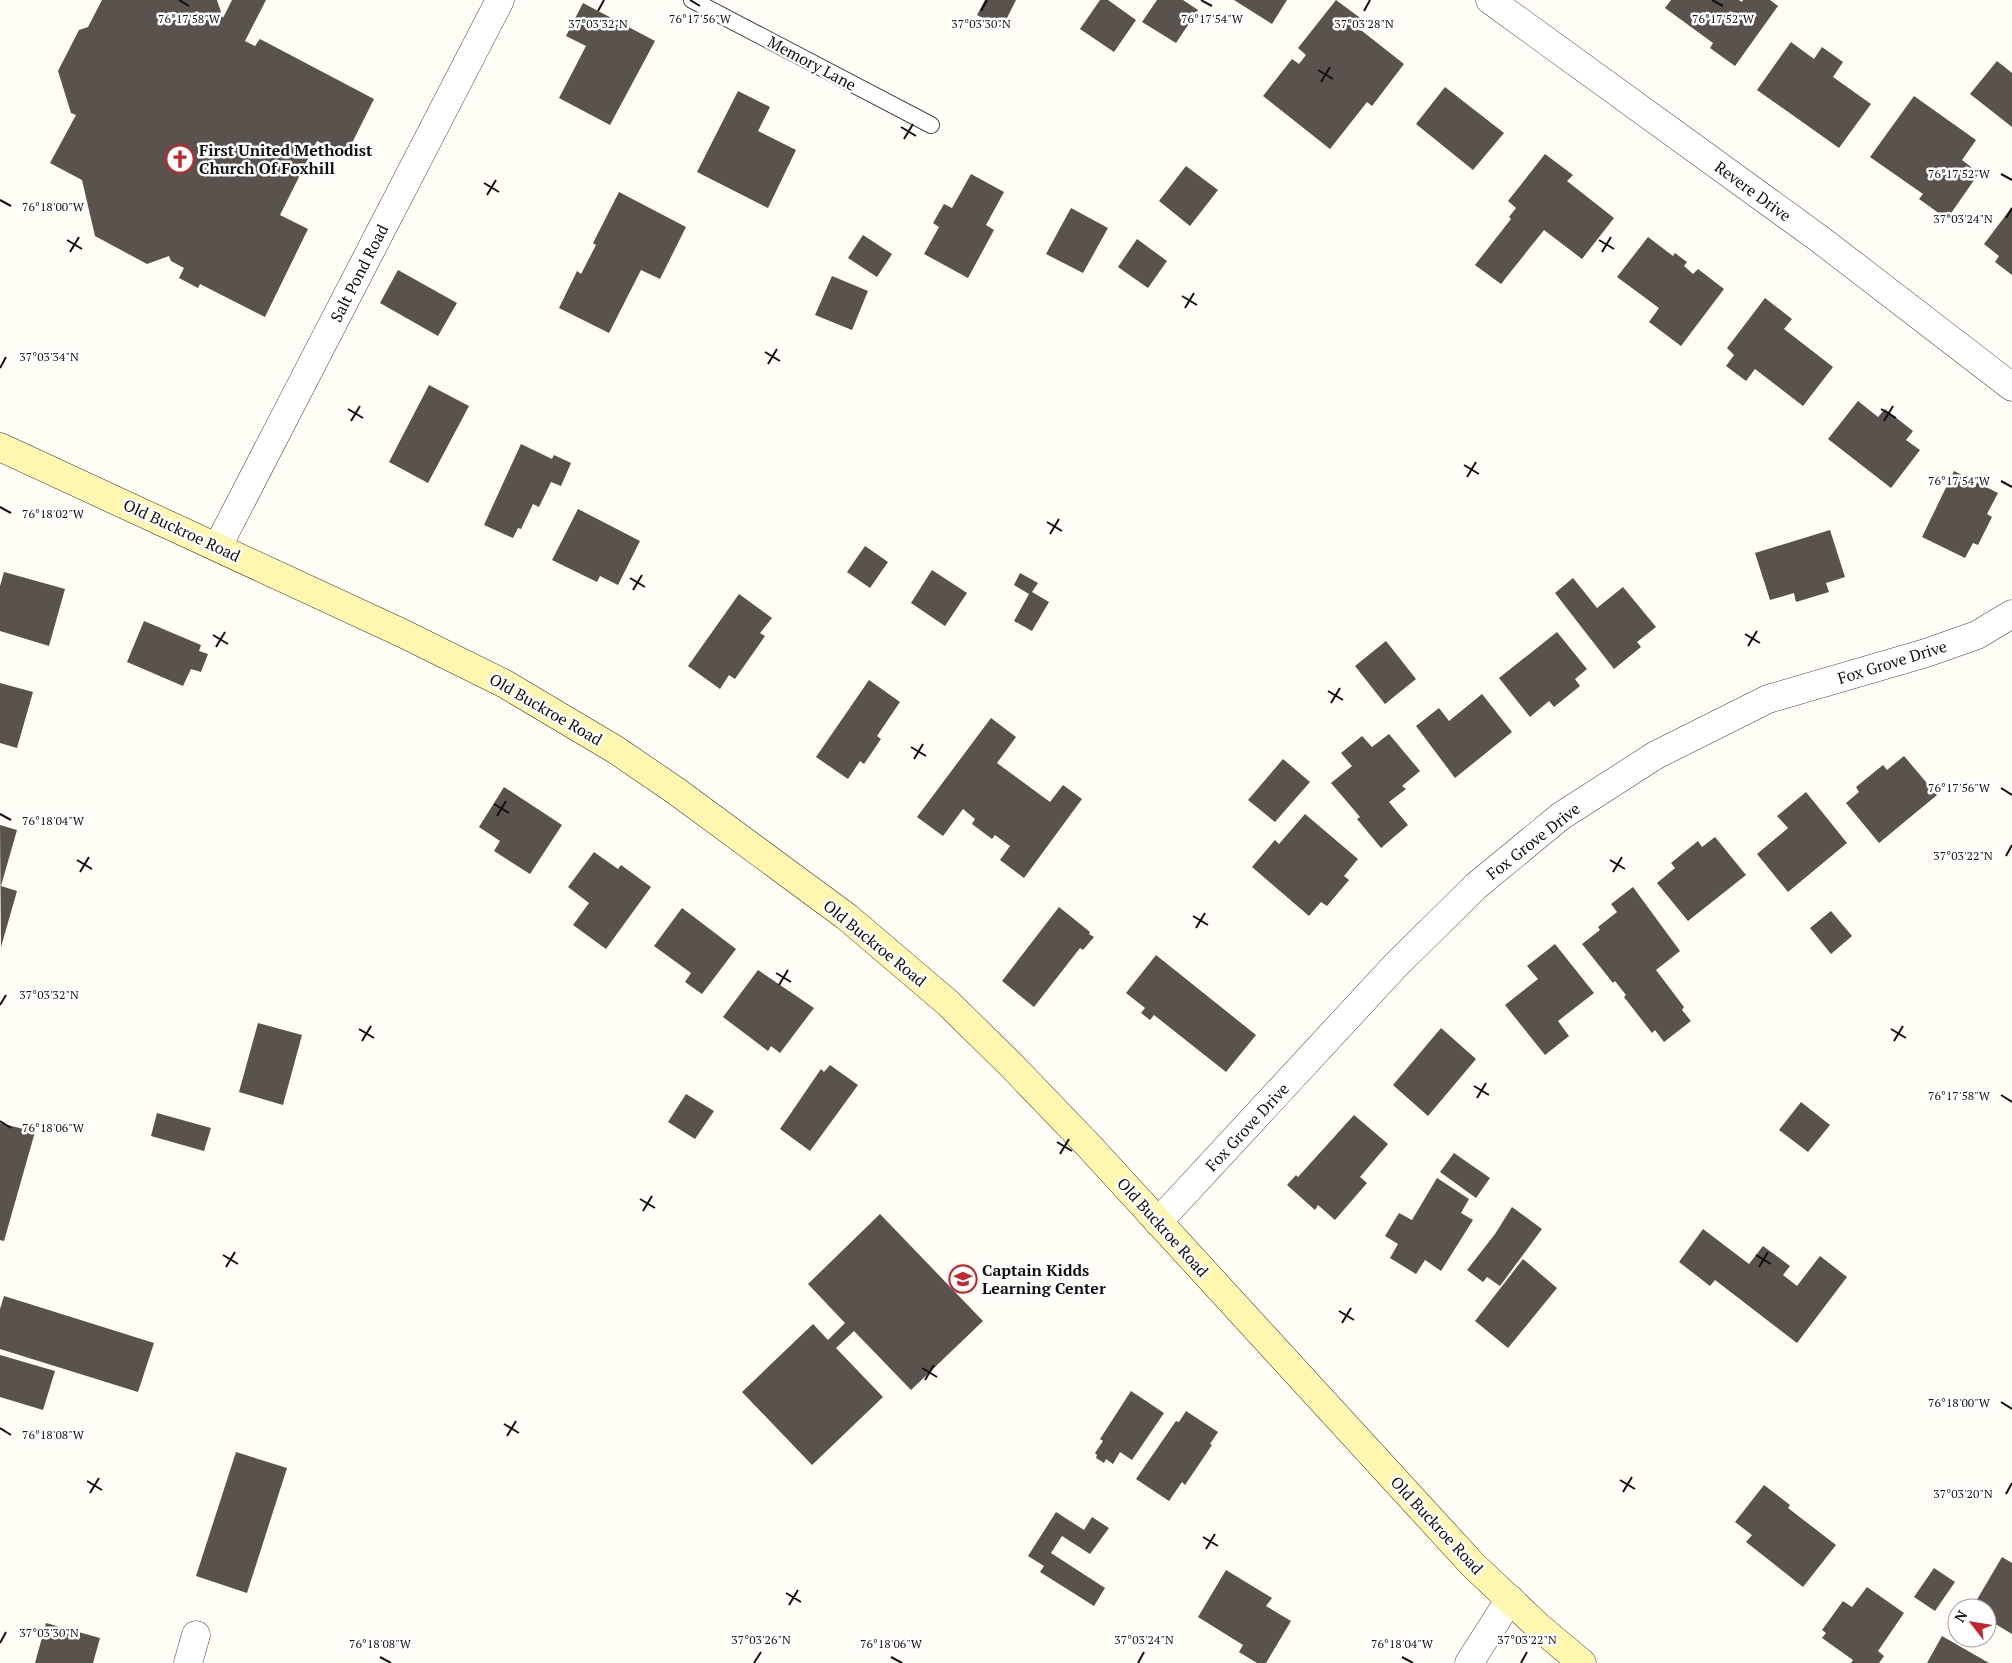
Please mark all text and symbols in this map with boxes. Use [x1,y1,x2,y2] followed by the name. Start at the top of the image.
[158,11,221,26] text: 76°17'58"W
[669,11,732,26] text: 76°17'56"W
[1181,11,1244,26] text: 76°17'54"W
[1692,11,1755,26] text: 76°17'52"W
[568,16,628,31] text: 37°03'32"N
[951,16,1011,31] text: 37°03'30"N
[1334,16,1394,31] text: 37°03'28"N
[764,30,860,96] street label: Memory Lane
[199,139,373,179] place label: First United Methodist Church Of Foxhill
[165,144,195,174] church icon: First United Methodist Church Of Foxhill
[1710,156,1796,226] street label: Revere Drive
[1928,166,1991,181] text: 76°17'52"W
[22,199,85,214] text: 76°18'00"W
[1933,211,1993,226] text: 37°03'24"N
[325,220,393,326] street label: Salt Pond Road
[19,349,79,364] text: 37°03'34"N
[1928,473,1991,488] text: 76°17'54"W
[120,493,244,567] street label: Old Buckroe Road
[22,506,85,521] text: 76°18'02"W
[1835,635,1949,689] street label: Fox Grove Drive
[486,668,606,750] street label: Old Buckroe Road
[1928,780,1991,795] text: 76°17'56"W
[1482,797,1584,885] street label: Fox Grove Drive
[22,813,85,828] text: 76°18'04"W
[1933,848,1993,863] text: 37°03'22"N
[819,895,931,992] street label: Old Buckroe Road
[19,987,79,1002] text: 37°03'32"N
[1200,1078,1294,1176] street label: Fox Grove Drive
[1928,1088,1991,1103] text: 76°17'58"W
[22,1120,85,1135] text: 76°18'06"W
[1112,1173,1214,1282] street label: Old Buckroe Road
[982,1259,1106,1299] place label: Captain Kidds Learning Center
[948,1264,978,1294] school or university icon: Captain Kidds Learning Center
[1928,1395,1991,1410] text: 76°18'00"W
[22,1427,85,1442] text: 76°18'08"W
[1386,1471,1488,1579] street label: Old Buckroe Road
[1933,1486,1993,1501] text: 37°03'20"N
[1947,1598,1997,1648] north arrow
[1950,1606,1972,1625] text: N
[19,1625,79,1640] text: 37°03'30"N
[731,1632,791,1647] text: 37°03'26"N
[1114,1632,1174,1647] text: 37°03'24"N
[1497,1632,1557,1647] text: 37°03'22"N
[349,1636,412,1651] text: 76°18'08"W
[860,1636,923,1651] text: 76°18'06"W
[1371,1636,1434,1651] text: 76°18'04"W

